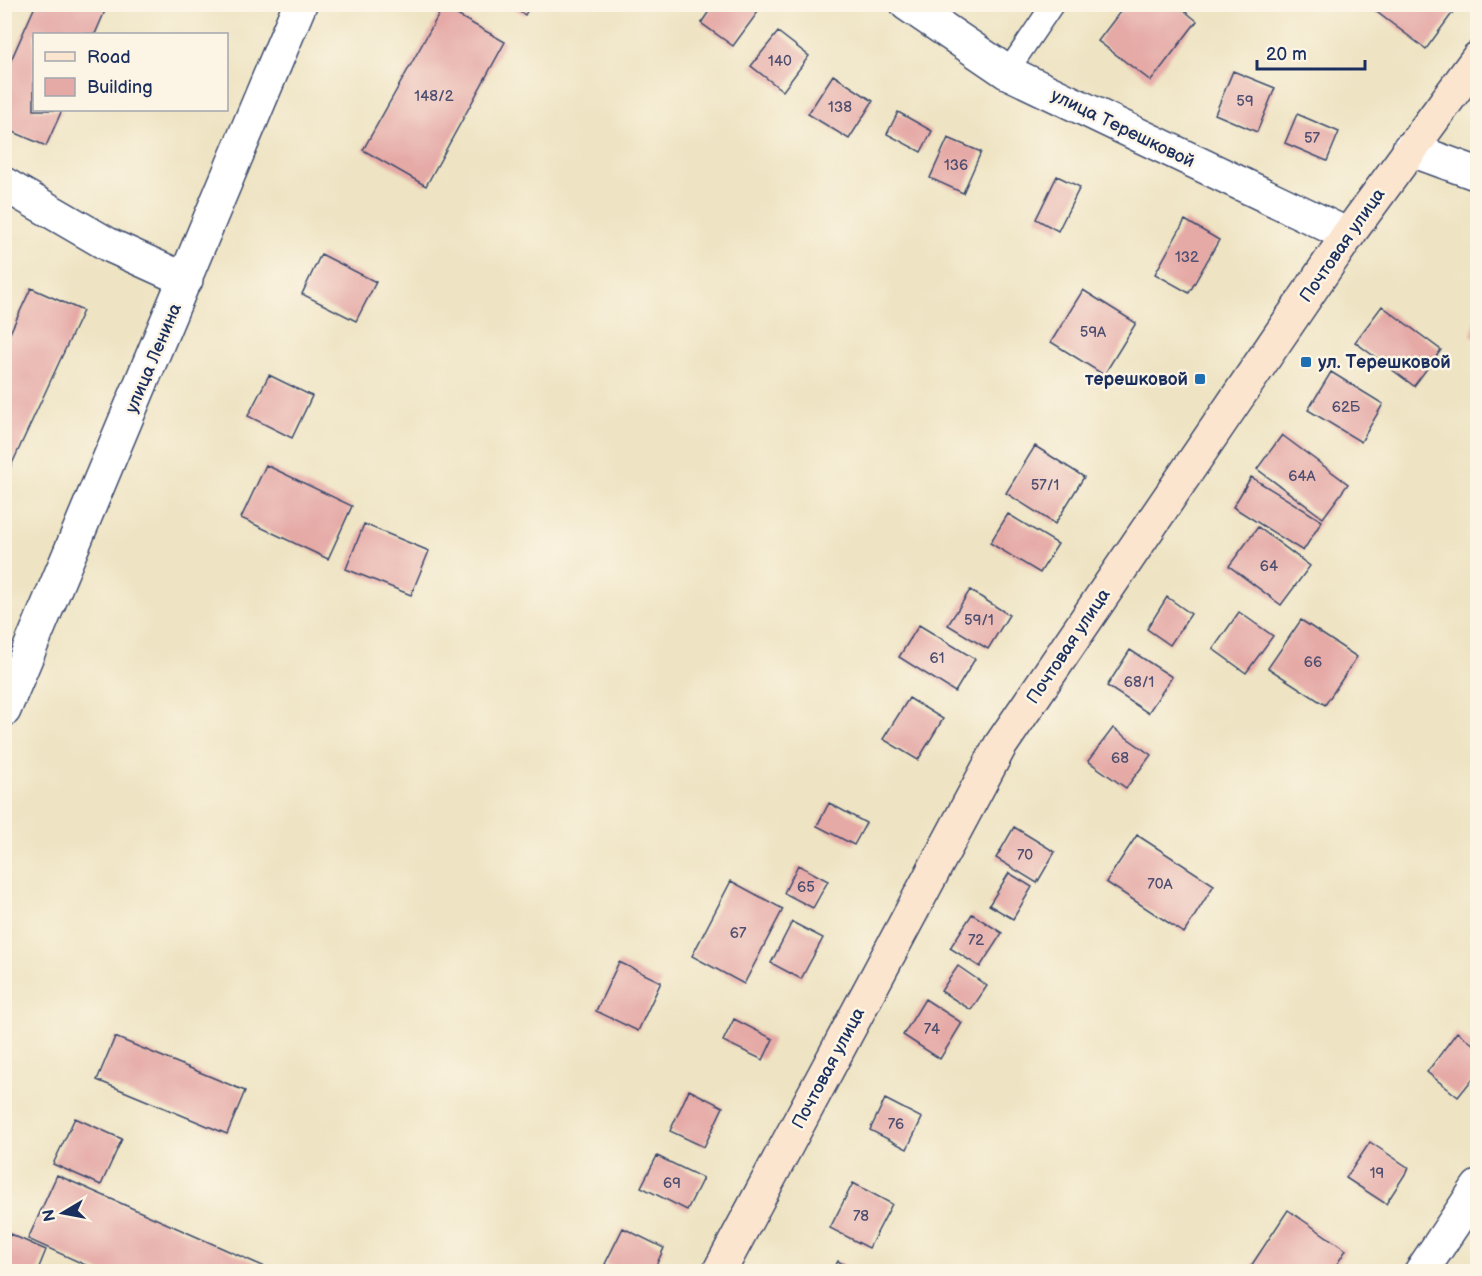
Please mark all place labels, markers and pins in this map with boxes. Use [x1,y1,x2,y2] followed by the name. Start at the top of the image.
[1318,352,1451,373] place label: ул. Терешковой
[1299,355,1313,369] marker: ул. Терешковой
[1085,369,1188,390] place label: терешковой
[1193,372,1207,386] marker: терешковой

